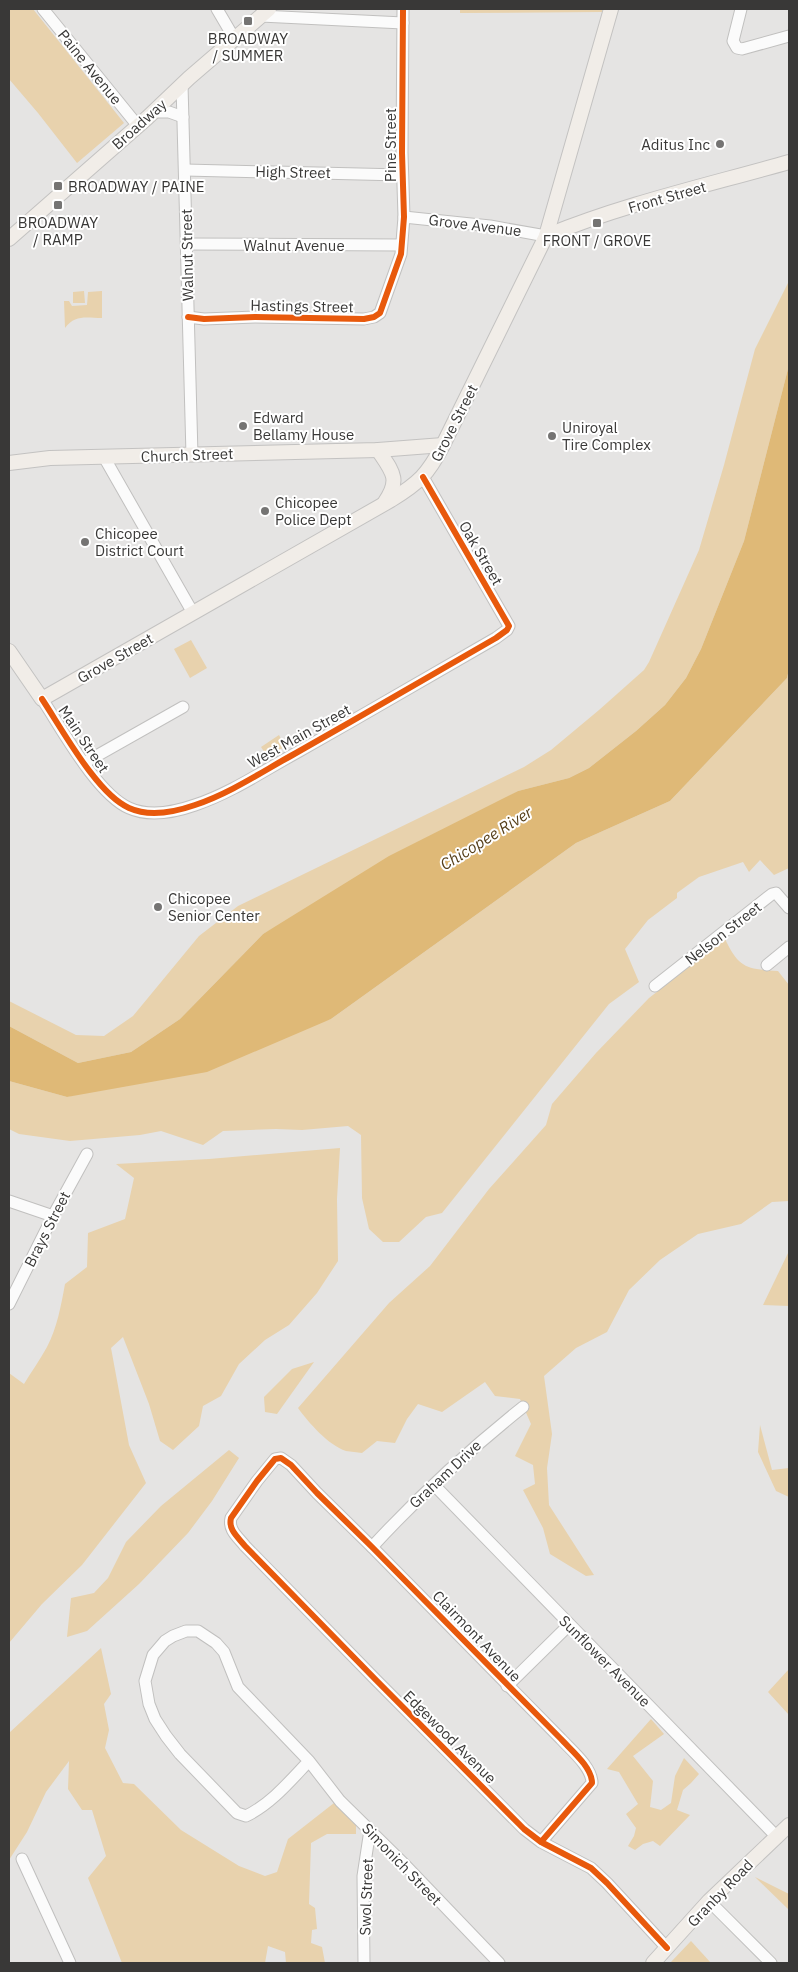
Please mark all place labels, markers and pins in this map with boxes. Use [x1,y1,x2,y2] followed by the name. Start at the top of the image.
[242,15,254,27] marker: BROADWAY / SUMMER
[208,29,288,65] place label: BROADWAY / SUMMER
[641,135,710,154] place label: Aditus Inc
[714,138,726,150] marker: Aditus Inc
[68,177,205,196] place label: BROADWAY / PAINE
[52,180,64,192] marker: BROADWAY / PAINE
[52,199,64,211] marker: BROADWAY / RAMP
[18,213,98,249] place label: BROADWAY / RAMP
[591,217,603,229] marker: FRONT / GROVE
[543,231,651,250] place label: FRONT / GROVE
[253,408,354,444] place label: Edward Bellamy House
[562,418,651,454] place label: Uniroyal Tire Complex
[237,420,249,432] marker: Edward Bellamy House
[546,430,558,442] marker: Uniroyal Tire Complex
[275,493,351,529] place label: Chicopee Police Dept
[259,505,271,517] marker: Chicopee Police Dept
[95,524,184,560] place label: Chicopee District Court
[79,536,91,548] marker: Chicopee District Court
[168,889,260,925] place label: Chicopee Senior Center
[152,901,164,913] marker: Chicopee Senior Center

